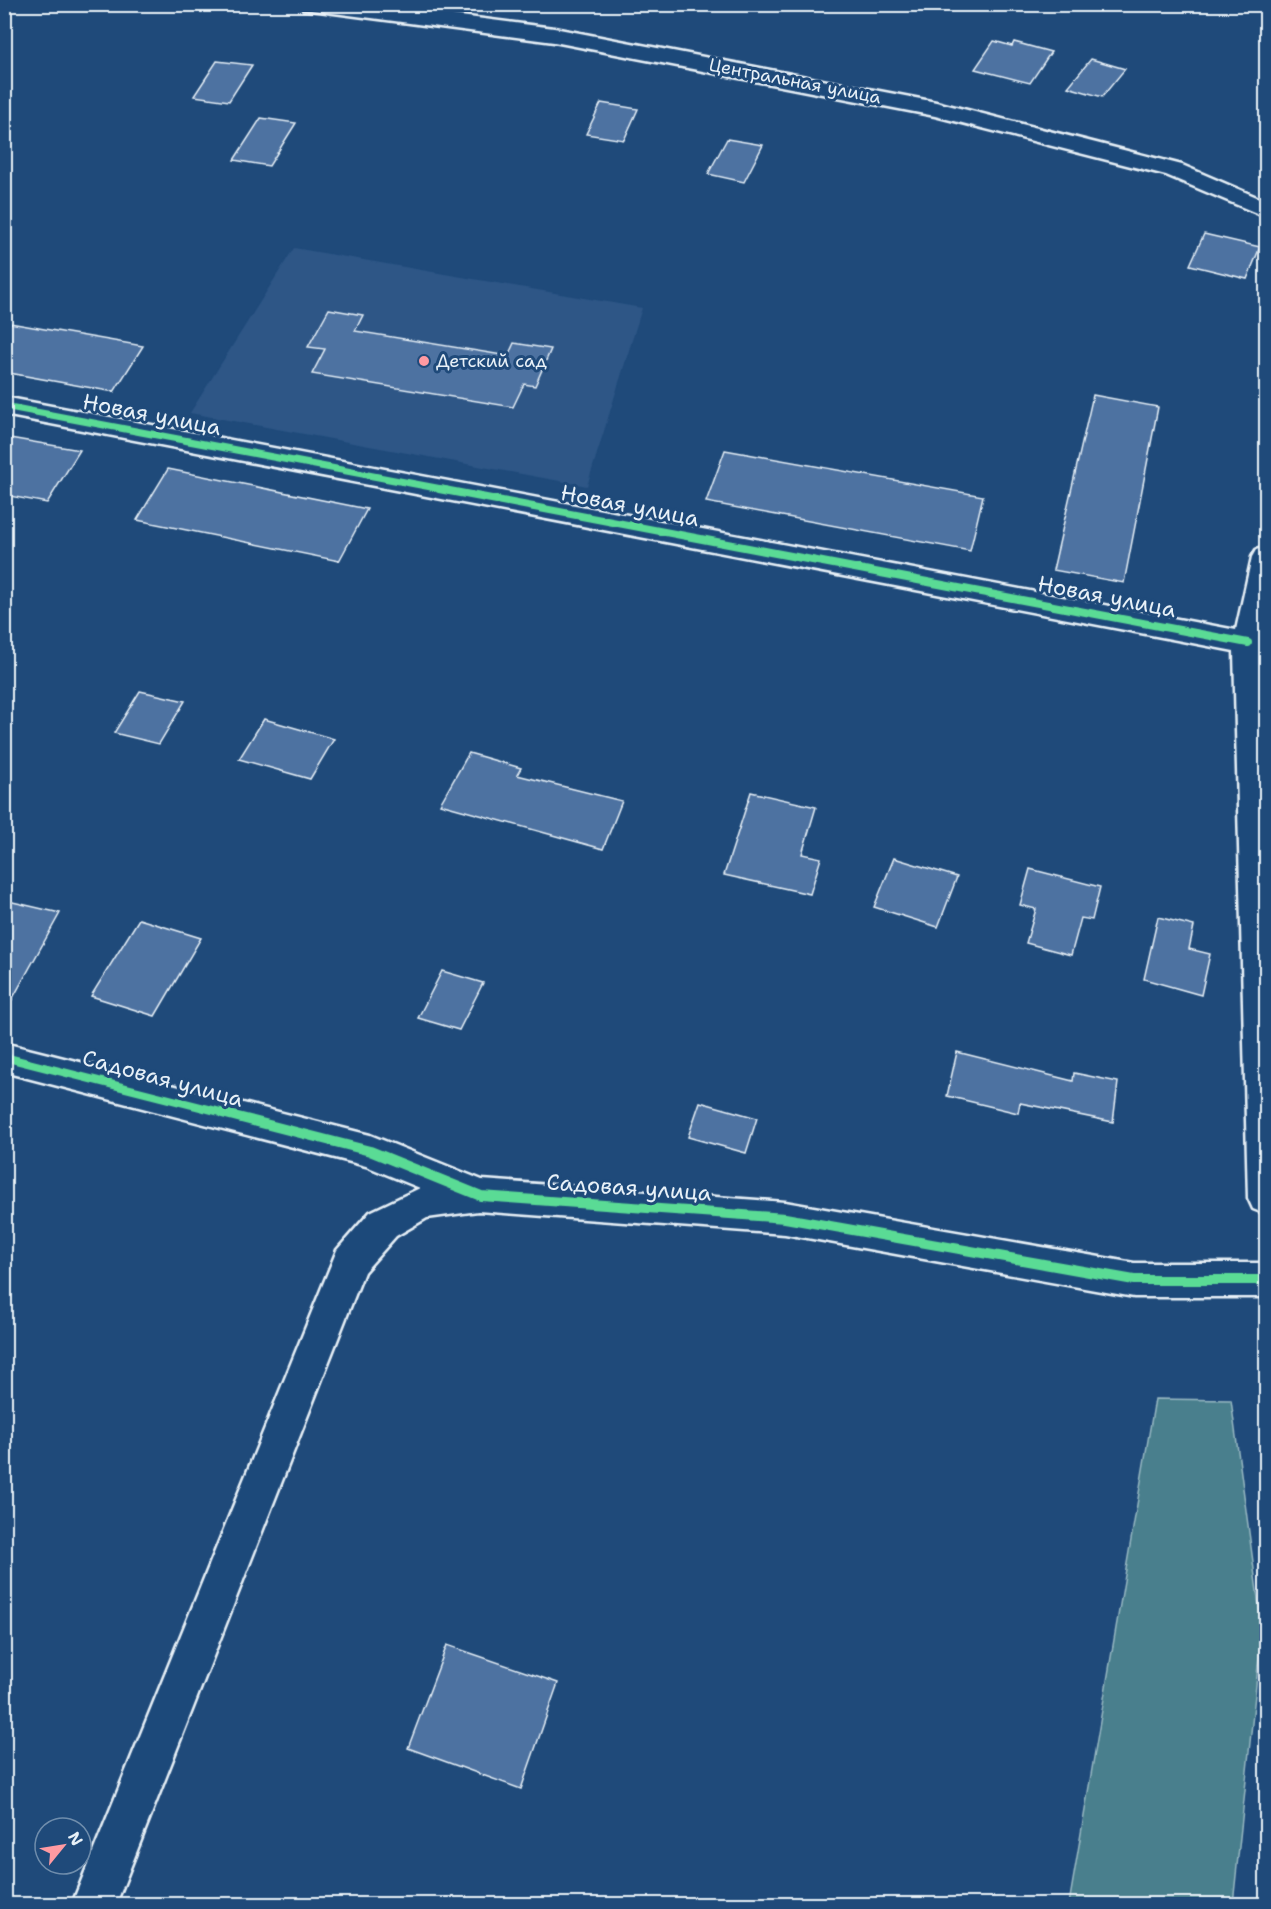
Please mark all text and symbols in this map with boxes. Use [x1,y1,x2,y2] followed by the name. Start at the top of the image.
[707,53,883,109] street label: Центральная улица
[436,349,548,373] place label: Детский сад
[417,354,431,368] marker: Детский сад
[80,387,224,442] street label: Новая улица
[558,478,702,533] street label: Новая улица
[1035,569,1179,624] street label: Новая улица
[79,1043,247,1114] street label: Садовая улица
[545,1167,713,1208] street label: Садовая улица
[33,1816,93,1876] north arrow
[63,1828,88,1849] text: N

